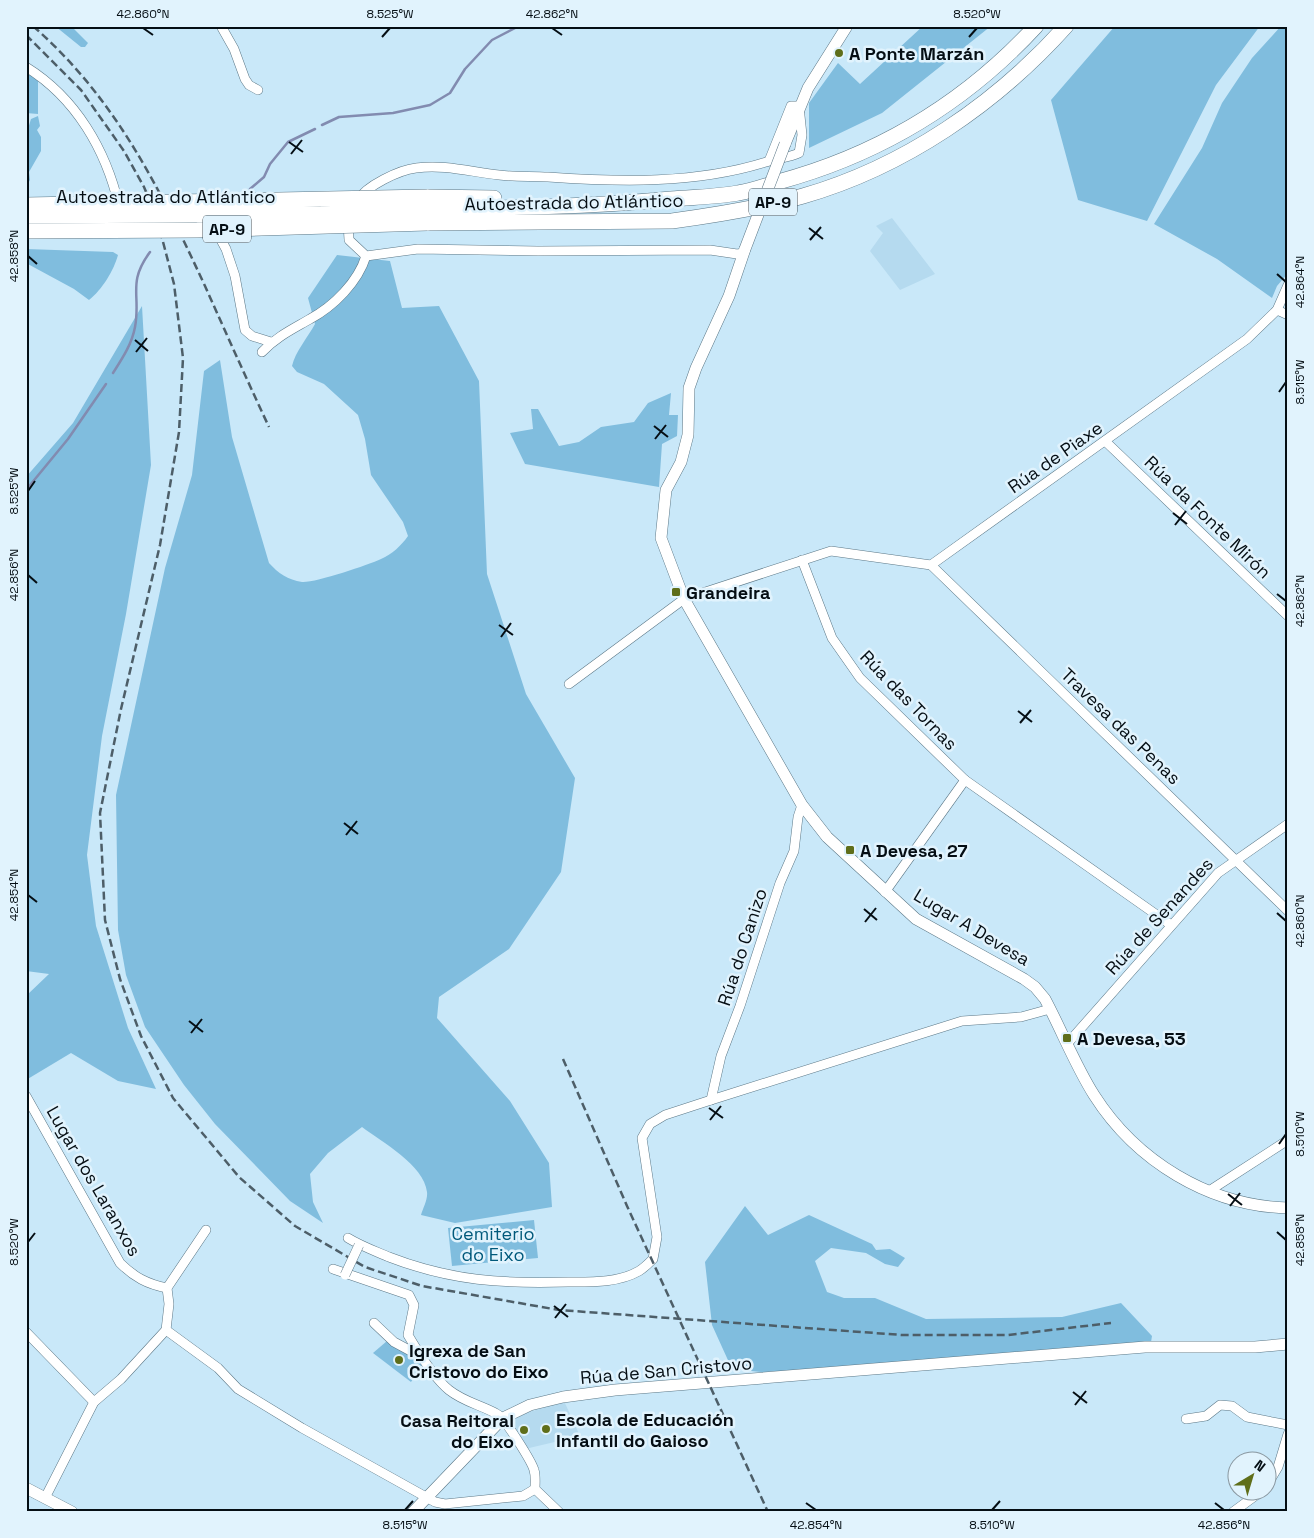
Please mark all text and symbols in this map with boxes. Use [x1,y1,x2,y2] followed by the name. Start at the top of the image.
[117,6,169,22] text: 42.860°N
[366,6,414,22] text: 8.525°W
[526,6,578,22] text: 42.862°N
[953,6,1001,22] text: 8.520°W
[849,42,984,65] place label: A Ponte Marzán
[833,47,845,59] marker: A Ponte Marzán
[56,185,276,208] street label: Autoestrada do Atlántico
[749,188,797,216] road number: AP-9
[464,189,684,215] street label: Autoestrada do Atlántico
[203,215,251,242] road number: AP-9
[6,230,22,282] text: 42.858°N
[1292,256,1308,308] text: 42.864°N
[1292,359,1308,404] text: 8.515°W
[1003,416,1107,498] street label: Rúa de Piaxe
[1140,451,1276,583] street label: Rúa da Fonte Mirón
[6,467,22,515] text: 8.525°W
[6,549,22,601] text: 42.856°N
[1292,575,1308,627] text: 42.862°N
[686,581,771,604] place label: Grandeira
[670,586,682,598] marker: Grandeira
[855,645,963,755] street label: Rúa das Tornas
[1056,663,1186,789] street label: Travesa das Penas
[860,839,967,862] place label: A Devesa, 27
[844,844,856,856] marker: A Devesa, 27
[1100,853,1218,979] street label: Rúa de Senandes
[6,869,22,921] text: 42.854°N
[910,883,1034,971] street label: Lugar A Devesa
[712,885,772,1009] street label: Rúa do Canizo
[1292,895,1308,947] text: 42.860°N
[1077,1027,1186,1050] place label: A Devesa, 53
[1061,1032,1073,1044] marker: A Devesa, 53
[42,1102,146,1260] street label: Lugar dos Laranxos
[1292,1111,1308,1157] text: 8.510°W
[1292,1214,1308,1266] text: 42.858°N
[6,1218,22,1266] text: 8.520°W
[451,1222,535,1266] park label: Cemiterio do Eixo
[409,1339,549,1383] place label: Igrexa de San Cristovo do Eixo
[579,1351,753,1389] street label: Rúa de San Cristovo
[393,1354,405,1366] marker: Igrexa de San Cristovo do Eixo
[556,1408,734,1452] place label: Escola de Educación Infantil do Gaioso
[400,1409,514,1453] place label: Casa Reitoral do Eixo
[540,1423,552,1435] marker: Escola de Educación Infantil do Gaioso
[518,1424,530,1436] marker: Casa Reitoral do Eixo
[1226,1450,1276,1500] north arrow
[1251,1456,1269,1476] text: N
[383,1517,428,1533] text: 8.515°W
[790,1517,842,1533] text: 42.854°N
[969,1517,1015,1533] text: 8.510°W
[1198,1517,1250,1533] text: 42.856°N

